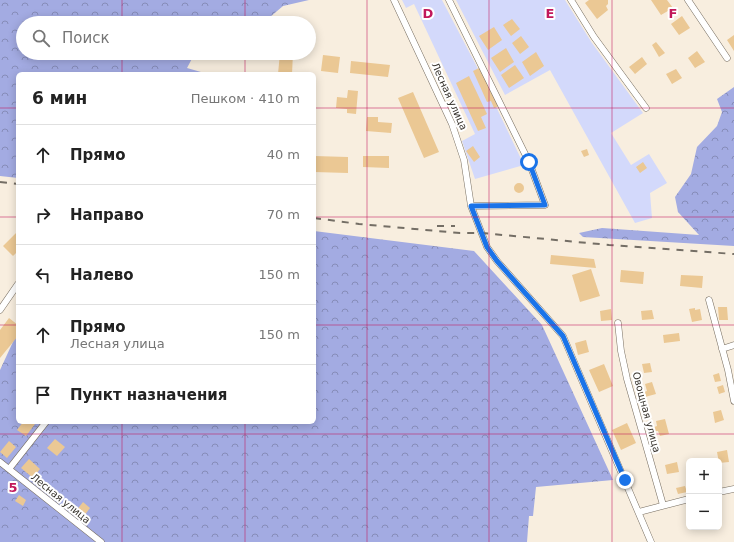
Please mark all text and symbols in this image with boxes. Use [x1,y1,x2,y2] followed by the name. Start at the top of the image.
[423,6,434,21] text: D
[546,6,554,21] text: E
[669,6,677,21] text: F
[16,16,316,60] search box
[30,27,52,49] icon: search
[62,29,110,47] text: Поиск
[430,61,469,132] street label: Лесная улица
[32,88,87,108] text: 6 мин
[191,91,300,106] text: Пешком · 410 m
[32,144,54,166] icon: ahead
[70,146,126,164] text: Прямо
[267,147,300,162] text: 40 m
[520,153,538,171] route start
[32,204,54,226] icon: right
[70,206,144,224] text: Направо
[267,207,300,222] text: 70 m
[32,264,54,286] icon: left
[70,266,134,284] text: Налево
[258,267,300,282] text: 150 m
[70,318,126,336] text: Прямо
[32,324,54,346] icon: ahead
[258,327,300,342] text: 150 m
[70,336,165,351] text: Лесная улица
[630,371,663,454] street label: Овощная улица
[32,384,54,406] icon: arrive
[70,386,227,404] text: Пункт назначения
[686,458,722,530] map controls
[686,458,722,494] button: +
[29,471,92,526] street label: Лесная улица
[616,471,634,489] route end
[8,480,18,495] text: 5
[686,494,722,530] button: −

